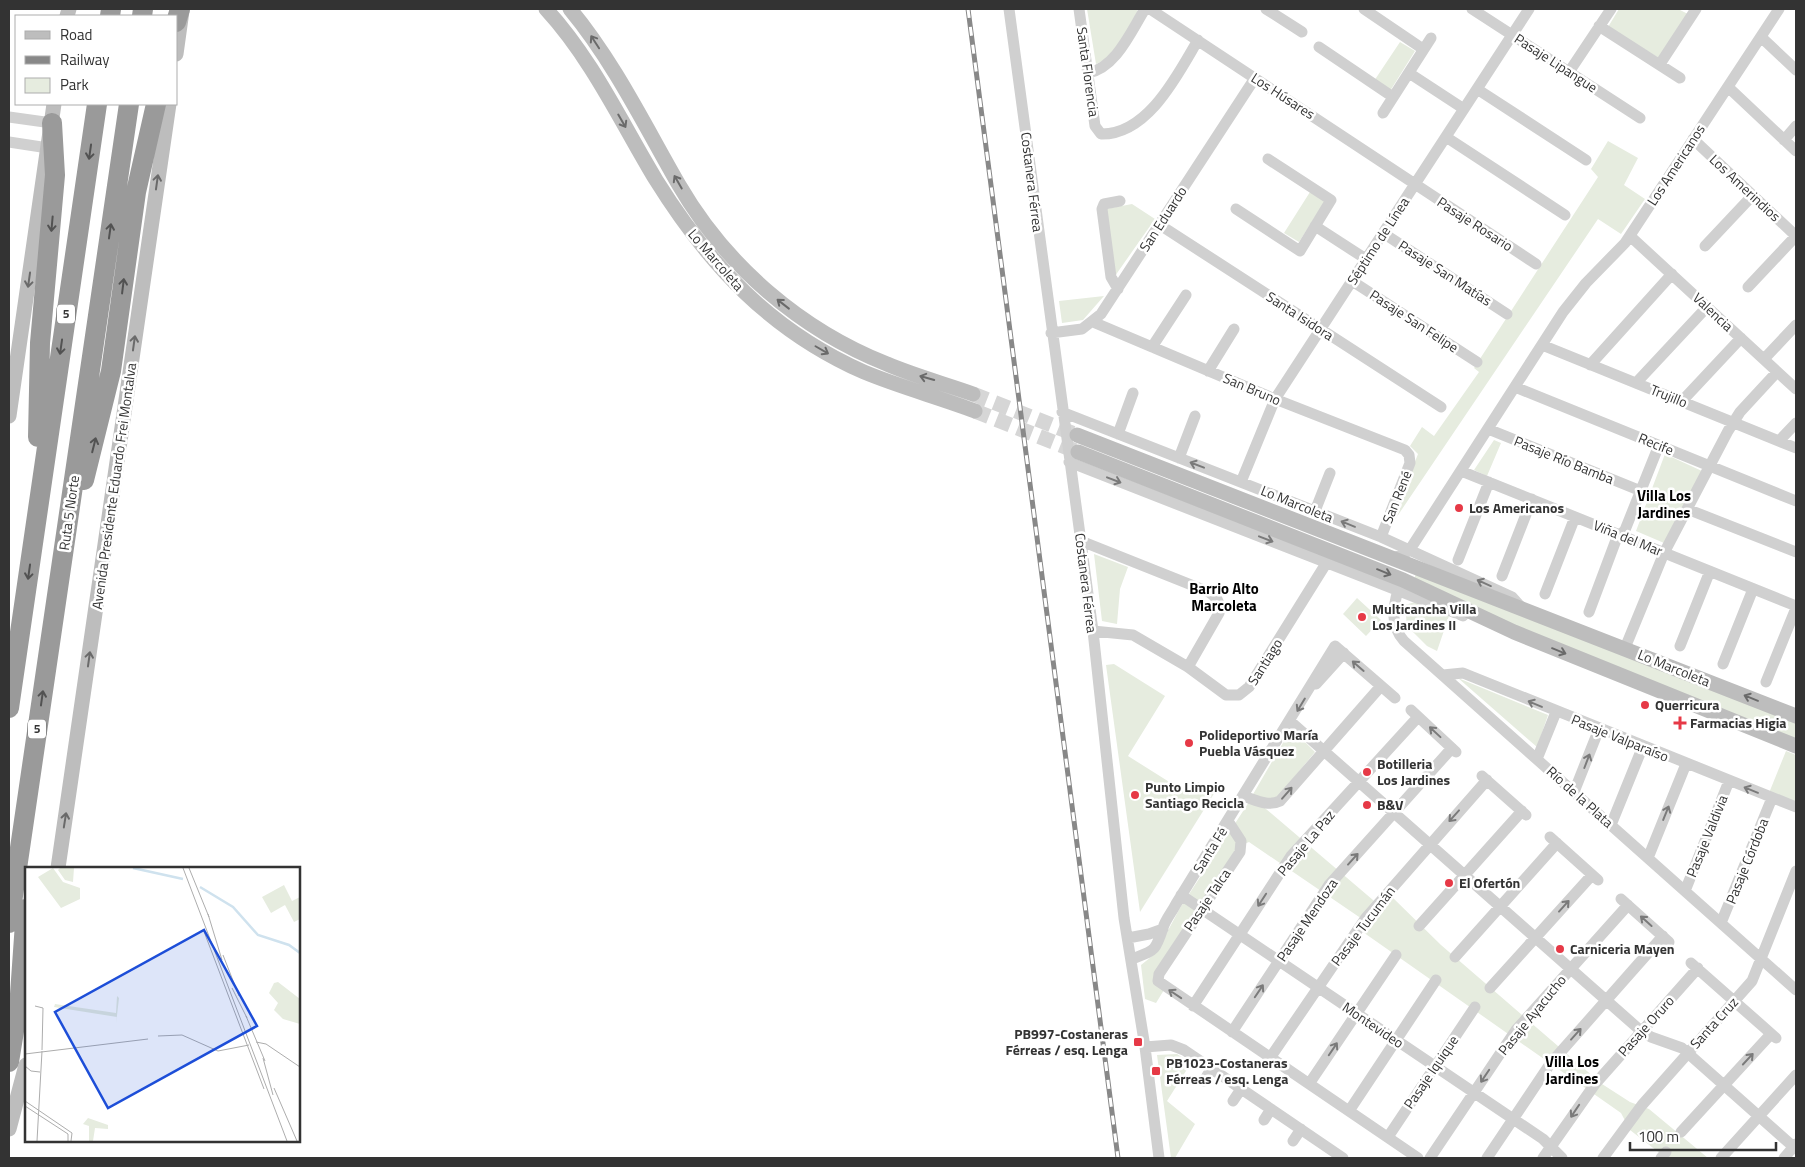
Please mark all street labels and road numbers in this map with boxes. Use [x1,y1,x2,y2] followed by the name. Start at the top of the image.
[1072,26,1105,118] street label: Santa Florencia
[1511,28,1602,97] street label: Pasaje Lipangue
[1247,67,1319,124] street label: Los Húsares
[1641,120,1710,210] street label: Los Americanos
[1016,131,1049,233] street label: Costanera Férrea
[1705,149,1786,226] street label: Los Amerindios
[1134,182,1192,256] street label: San Eduardo
[1433,191,1517,256] street label: Pasaje Rosario
[1341,193,1414,289] street label: Séptimo de Línea
[683,224,749,295] street label: Lo Marcoleta
[1394,235,1496,311] street label: Pasaje San Matías
[1366,284,1463,357] street label: Pasaje San Felipe
[1262,286,1338,345] street label: Santa Isidora
[1688,287,1738,336] street label: Valencia
[57,304,75,324] road number: 5
[86,361,141,611] street label: Avenida Presidente Eduardo Frei Montalva
[1220,367,1284,410] street label: San Bruno
[1647,379,1691,412] street label: Trujillo
[1635,427,1677,460] street label: Recife
[1511,430,1617,489] street label: Pasaje Río Bamba
[1376,467,1417,526] street label: San René
[53,474,84,552] street label: Ruta 5 Norte
[1258,480,1336,528] street label: Lo Marcoleta
[1590,514,1666,561] street label: Viña del Mar
[1070,532,1103,634] street label: Costanera Férrea
[1242,634,1287,689] street label: Santiago
[1635,644,1713,692] street label: Lo Marcoleta
[1568,708,1672,767] street label: Pasaje Valparaíso
[28,720,46,739] road number: 5
[1542,761,1618,832] street label: Río de la Plata
[1680,791,1733,880] street label: Pasaje Valdivia
[1272,805,1340,880] street label: Pasaje La Paz
[1720,815,1773,907] street label: Pasaje Córdoba
[1187,822,1232,877] street label: Santa Fé
[1178,864,1235,935] street label: Pasaje Talca
[1271,874,1342,966] street label: Pasaje Mendoza
[1326,881,1400,970] street label: Pasaje Tucumán
[1493,970,1571,1059] street label: Pasaje Ayacucho
[1613,991,1679,1061] street label: Pasaje Oruro
[1685,992,1743,1053] street label: Santa Cruz
[1338,996,1408,1053] street label: Montevideo
[1398,1031,1463,1113] street label: Pasaje Iquique

